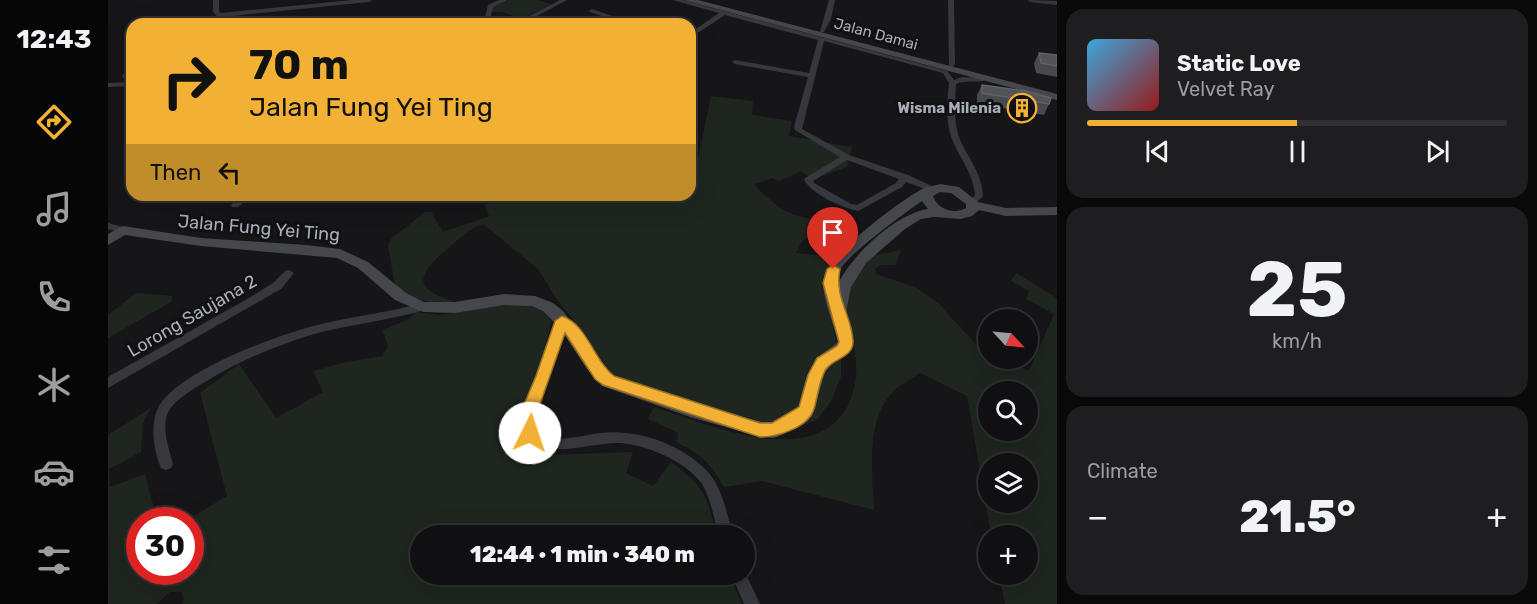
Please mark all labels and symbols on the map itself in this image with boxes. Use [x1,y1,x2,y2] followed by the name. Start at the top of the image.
[832,14,920,54] street label: Jalan Damai
[1006,92,1038,124] building icon: Wisma Milenia
[897,99,1001,117] place label: Wisma Milenia
[807,207,858,269] pin
[177,210,341,246] street label: Jalan Fung Yei Ting
[123,270,261,362] street label: Lorong Saujana 2
[978,309,1038,369] north arrow
[498,401,562,465] position arrow
[126,507,204,585] speed limit sign: 30

